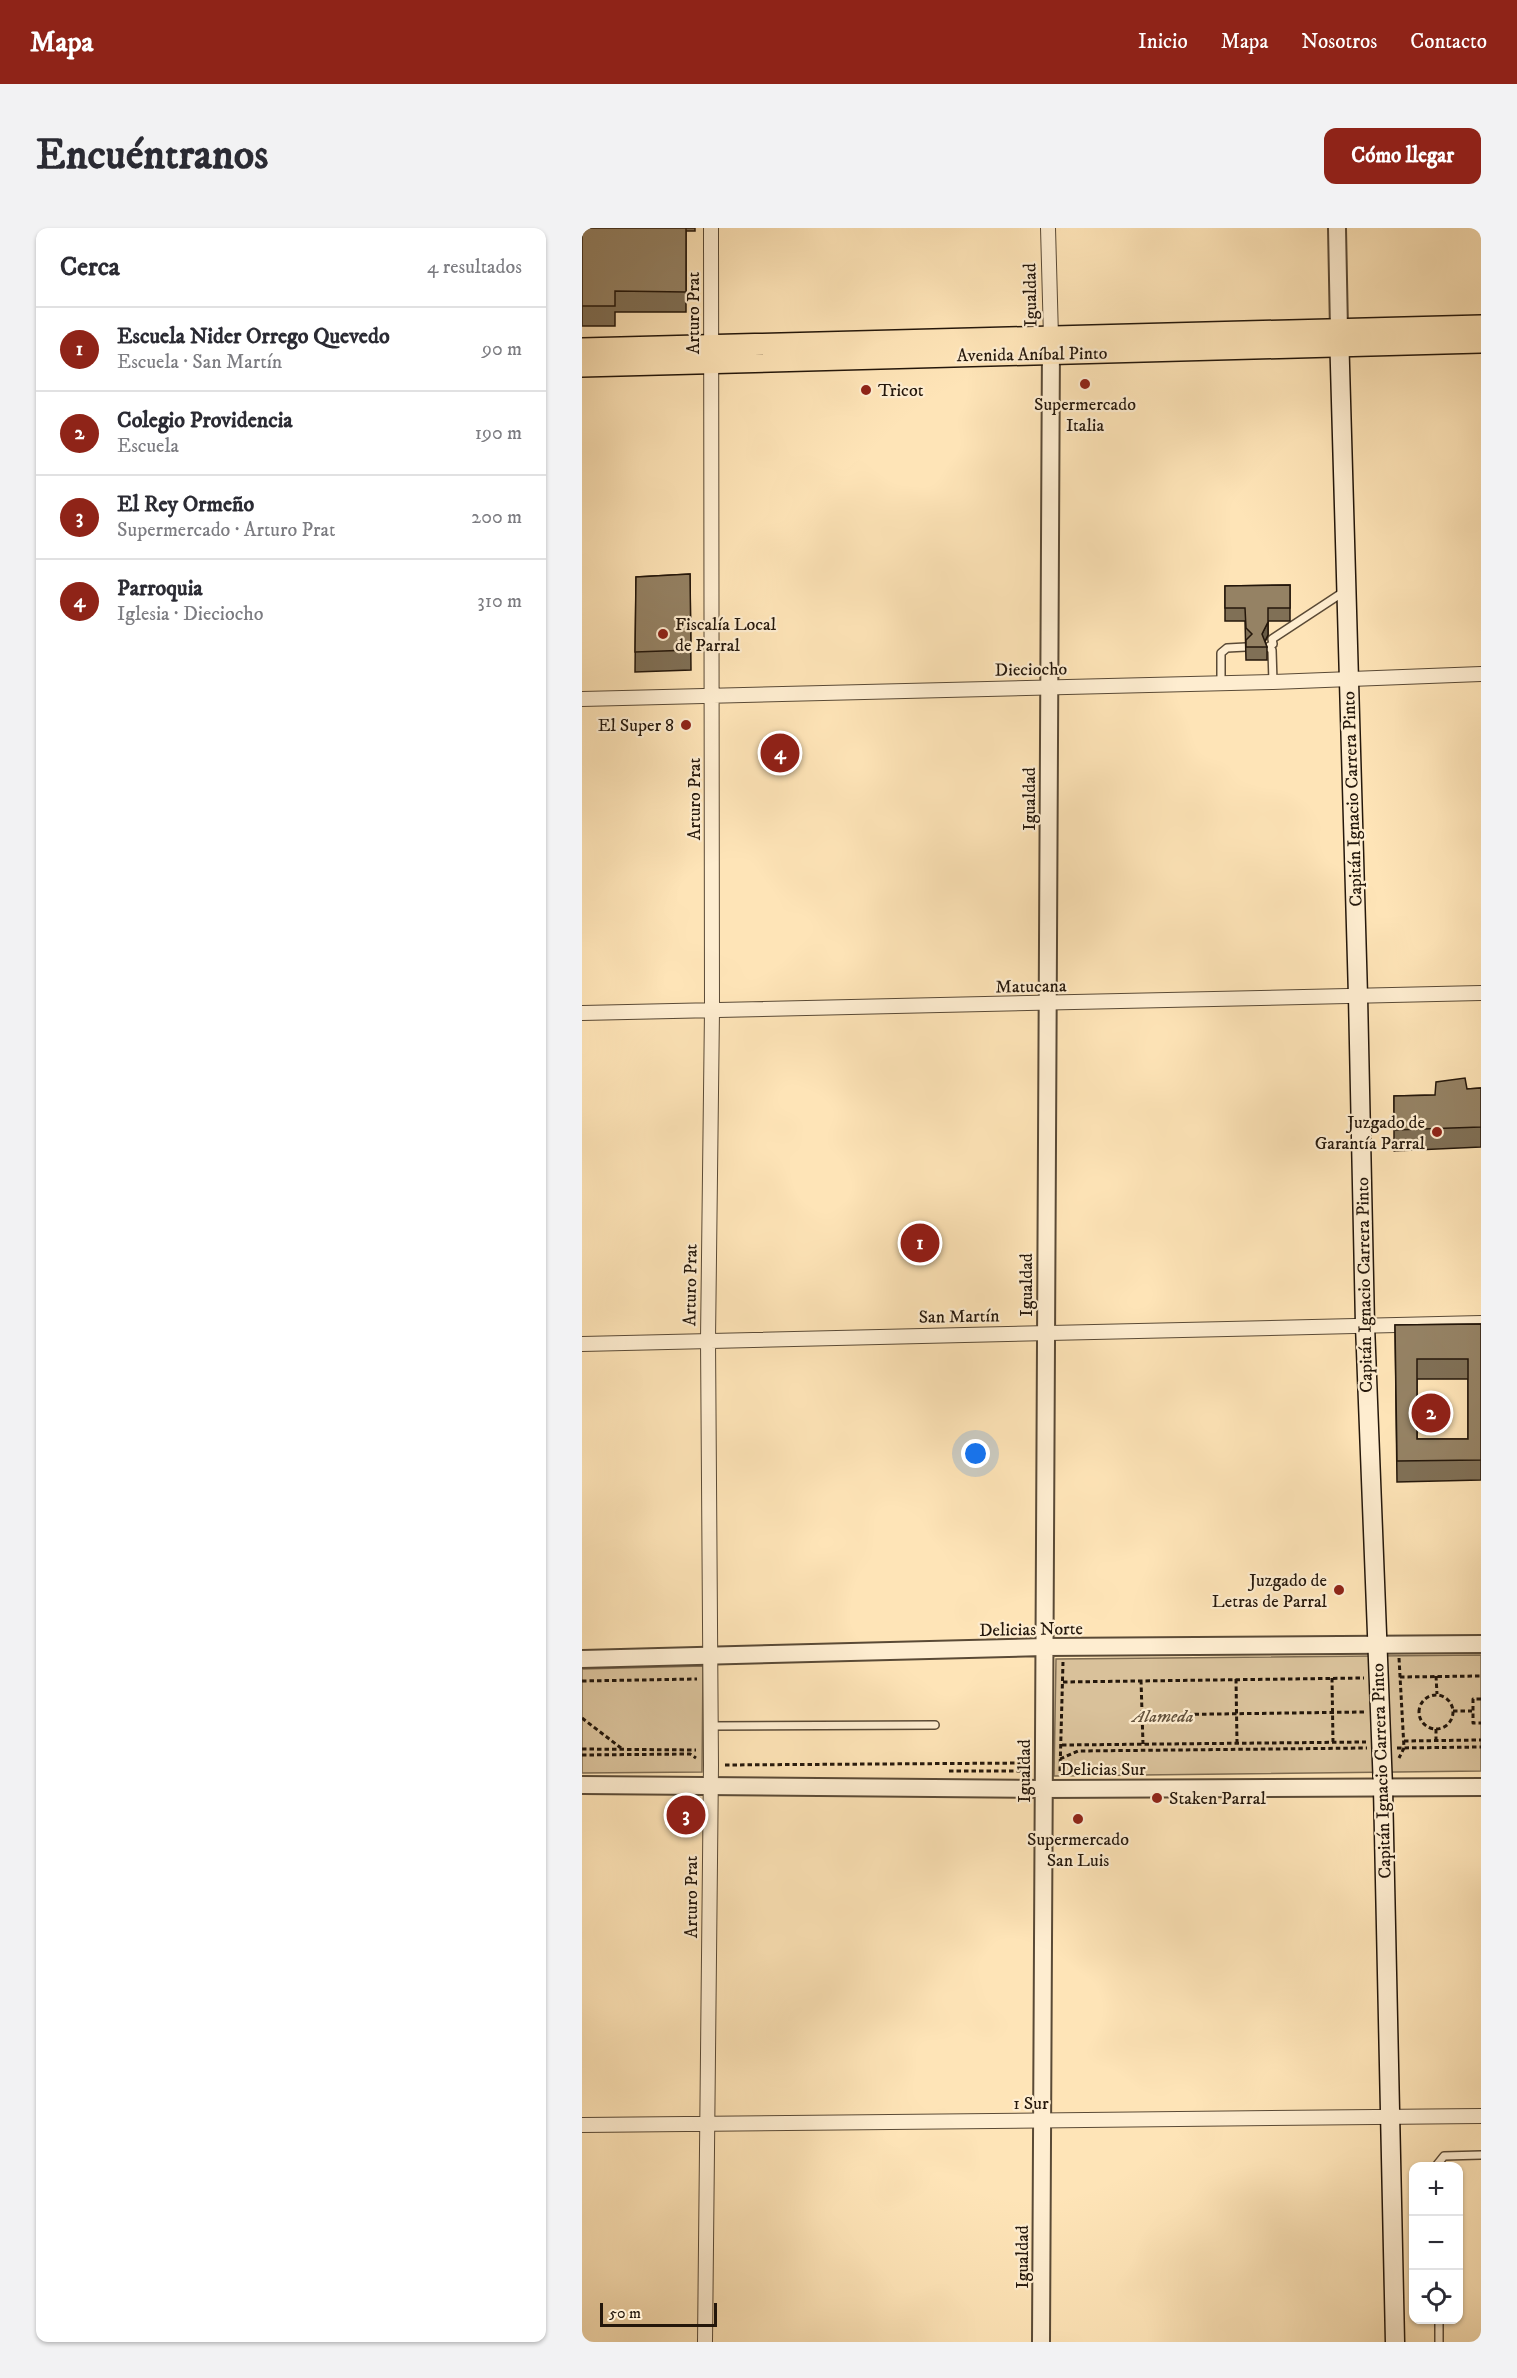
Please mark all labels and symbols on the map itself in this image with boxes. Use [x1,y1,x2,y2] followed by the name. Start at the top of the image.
[1019,263,1043,327] street label: Igualdad
[683,272,705,354] street label: Arturo Prat
[956,343,1108,367] street label: Avenida Aníbal Pinto
[1078,377,1092,391] marker: Supermercado Italia
[878,380,924,402] place label: Tricot
[859,383,873,397] marker: Tricot
[1034,394,1136,437] place label: Supermercado Italia
[675,614,777,657] place label: Fiscalía Local de Parral
[656,627,670,641] marker: Fiscalía Local de Parral
[995,658,1068,682] street label: Dieciocho
[1338,691,1368,907] street label: Capitán Ignacio Carrera Pinto
[598,715,674,737] place label: El Super 8
[679,718,693,732] marker: El Super 8
[760,730,800,776] pin: 4
[684,758,706,840] street label: Arturo Prat
[1019,767,1041,831] street label: Igualdad
[995,975,1067,999] street label: Matucana
[1315,1112,1426,1155] place label: Juzgado de Garantía Parral
[1430,1125,1444,1139] marker: Juzgado de Garantía Parral
[1352,1177,1378,1393] street label: Capitán Ignacio Carrera Pinto
[900,1220,940,1266] pin: 1
[679,1243,703,1326] street label: Arturo Prat
[1016,1253,1038,1317] street label: Igualdad
[918,1305,1000,1329] street label: San Martín
[1412,1390,1450,1436] pin: 2
[961,1439,990,1468] your location
[1212,1570,1328,1613] place label: Juzgado de Letras de Parral
[1332,1583,1346,1597] marker: Juzgado de Letras de Parral
[979,1618,1083,1642] street label: Delicias Norte
[1367,1663,1397,1879] street label: Capitán Ignacio Carrera Pinto
[1131,1706,1194,1728] park label: Alameda
[1014,1739,1036,1803] street label: Igualdad
[1060,1759,1146,1781] street label: Delicias Sur
[1169,1788,1266,1810] place label: Staken Parral
[1150,1791,1164,1805] marker: Staken Parral
[666,1792,706,1838] pin: 3
[1071,1812,1085,1826] marker: Supermercado San Luis
[1027,1829,1129,1872] place label: Supermercado San Luis
[681,1856,703,1938] street label: Arturo Prat
[1013,2093,1049,2115] street label: 1 Sur
[1012,2225,1034,2289] street label: Igualdad
[600,2300,717,2328] scale bar

